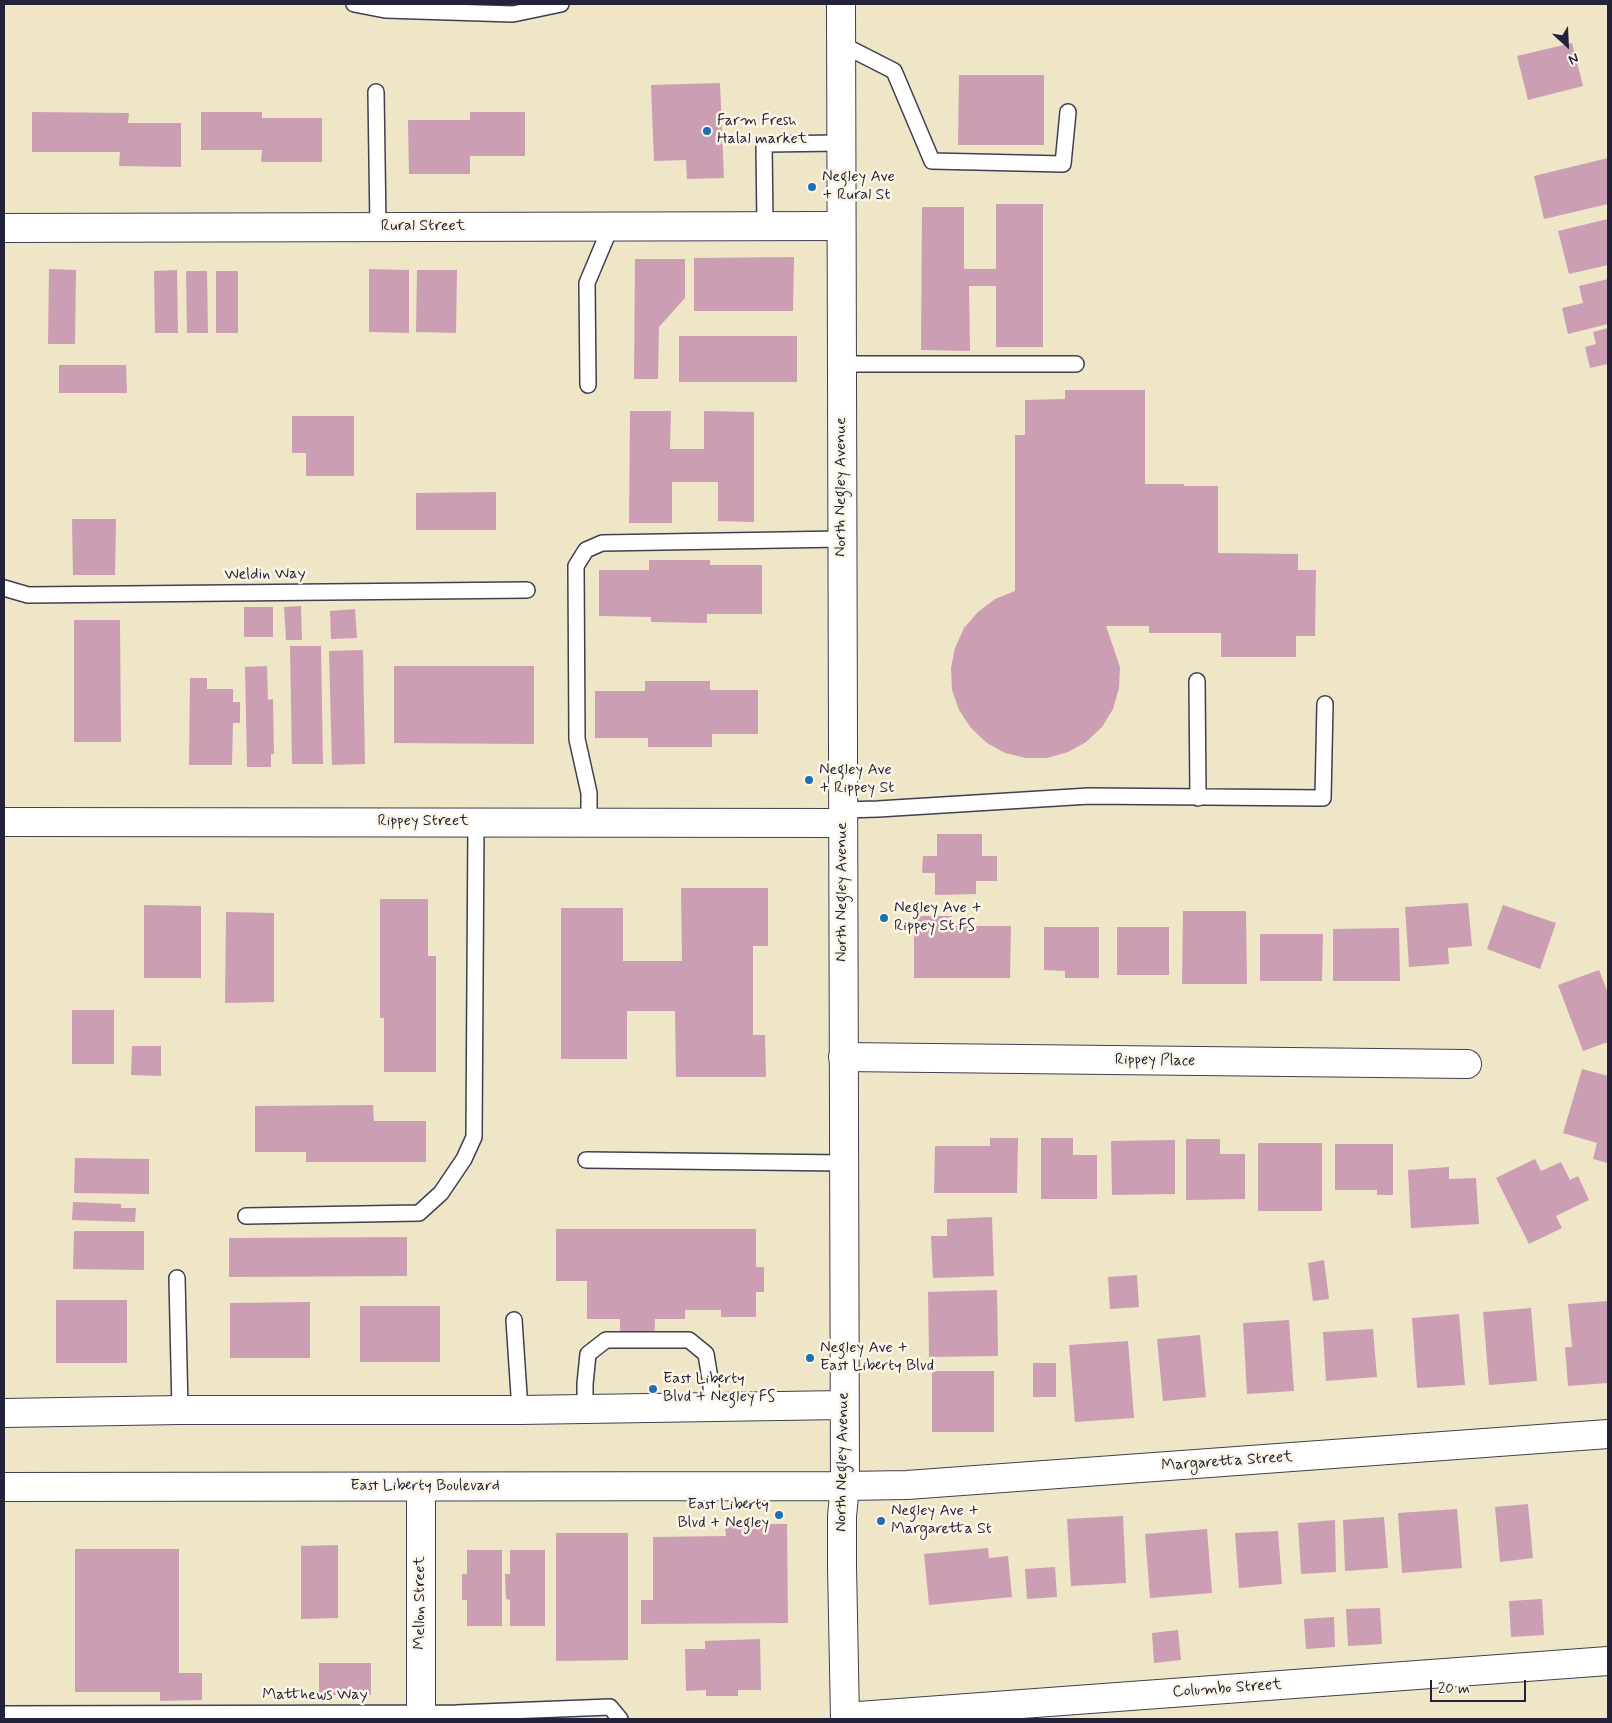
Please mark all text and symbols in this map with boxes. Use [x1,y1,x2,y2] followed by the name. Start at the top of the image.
[1542,20,1592,70] north arrow
[1565,48,1581,69] text: N
[717,112,807,150] place label: Farm Fresh Halal market
[701,125,713,137] marker: Farm Fresh Halal market
[822,168,895,206] place label: Negley Ave + Rural St
[806,181,818,193] marker: Negley Ave + Rural St
[381,217,465,237] street label: Rural Street
[832,417,852,557] street label: North Negley Avenue
[224,565,306,585] street label: Weldin Way
[819,761,894,799] place label: Negley Ave + Rippey St
[803,774,815,786] marker: Negley Ave + Rippey St
[377,812,469,832] street label: Rippey Street
[833,822,853,962] street label: North Negley Avenue
[894,899,982,937] place label: Negley Ave + Rippey St FS
[878,912,890,924] marker: Negley Ave + Rippey St FS
[1115,1051,1195,1071] street label: Rippey Place
[820,1339,934,1377] place label: Negley Ave + East Liberty Blvd
[804,1352,816,1364] marker: Negley Ave + East Liberty Blvd
[663,1370,776,1408] place label: East Liberty Blvd + Negley FS
[647,1383,659,1395] marker: East Liberty Blvd + Negley FS
[832,1392,854,1532] street label: North Negley Avenue
[1161,1448,1293,1476] street label: Margaretta Street
[350,1477,500,1497] street label: East Liberty Boulevard
[677,1496,769,1534] place label: East Liberty Blvd + Negley
[891,1502,992,1540] place label: Negley Ave + Margaretta St
[773,1509,785,1521] marker: East Liberty Blvd + Negley
[875,1515,887,1527] marker: Negley Ave + Margaretta St
[411,1556,431,1650] street label: Mellon Street
[1432,1670,1528,1702] scale bar
[1172,1676,1282,1702] street label: Columbo Street
[1438,1679,1470,1699] text: 20 m
[262,1686,368,1706] street label: Matthews Way

